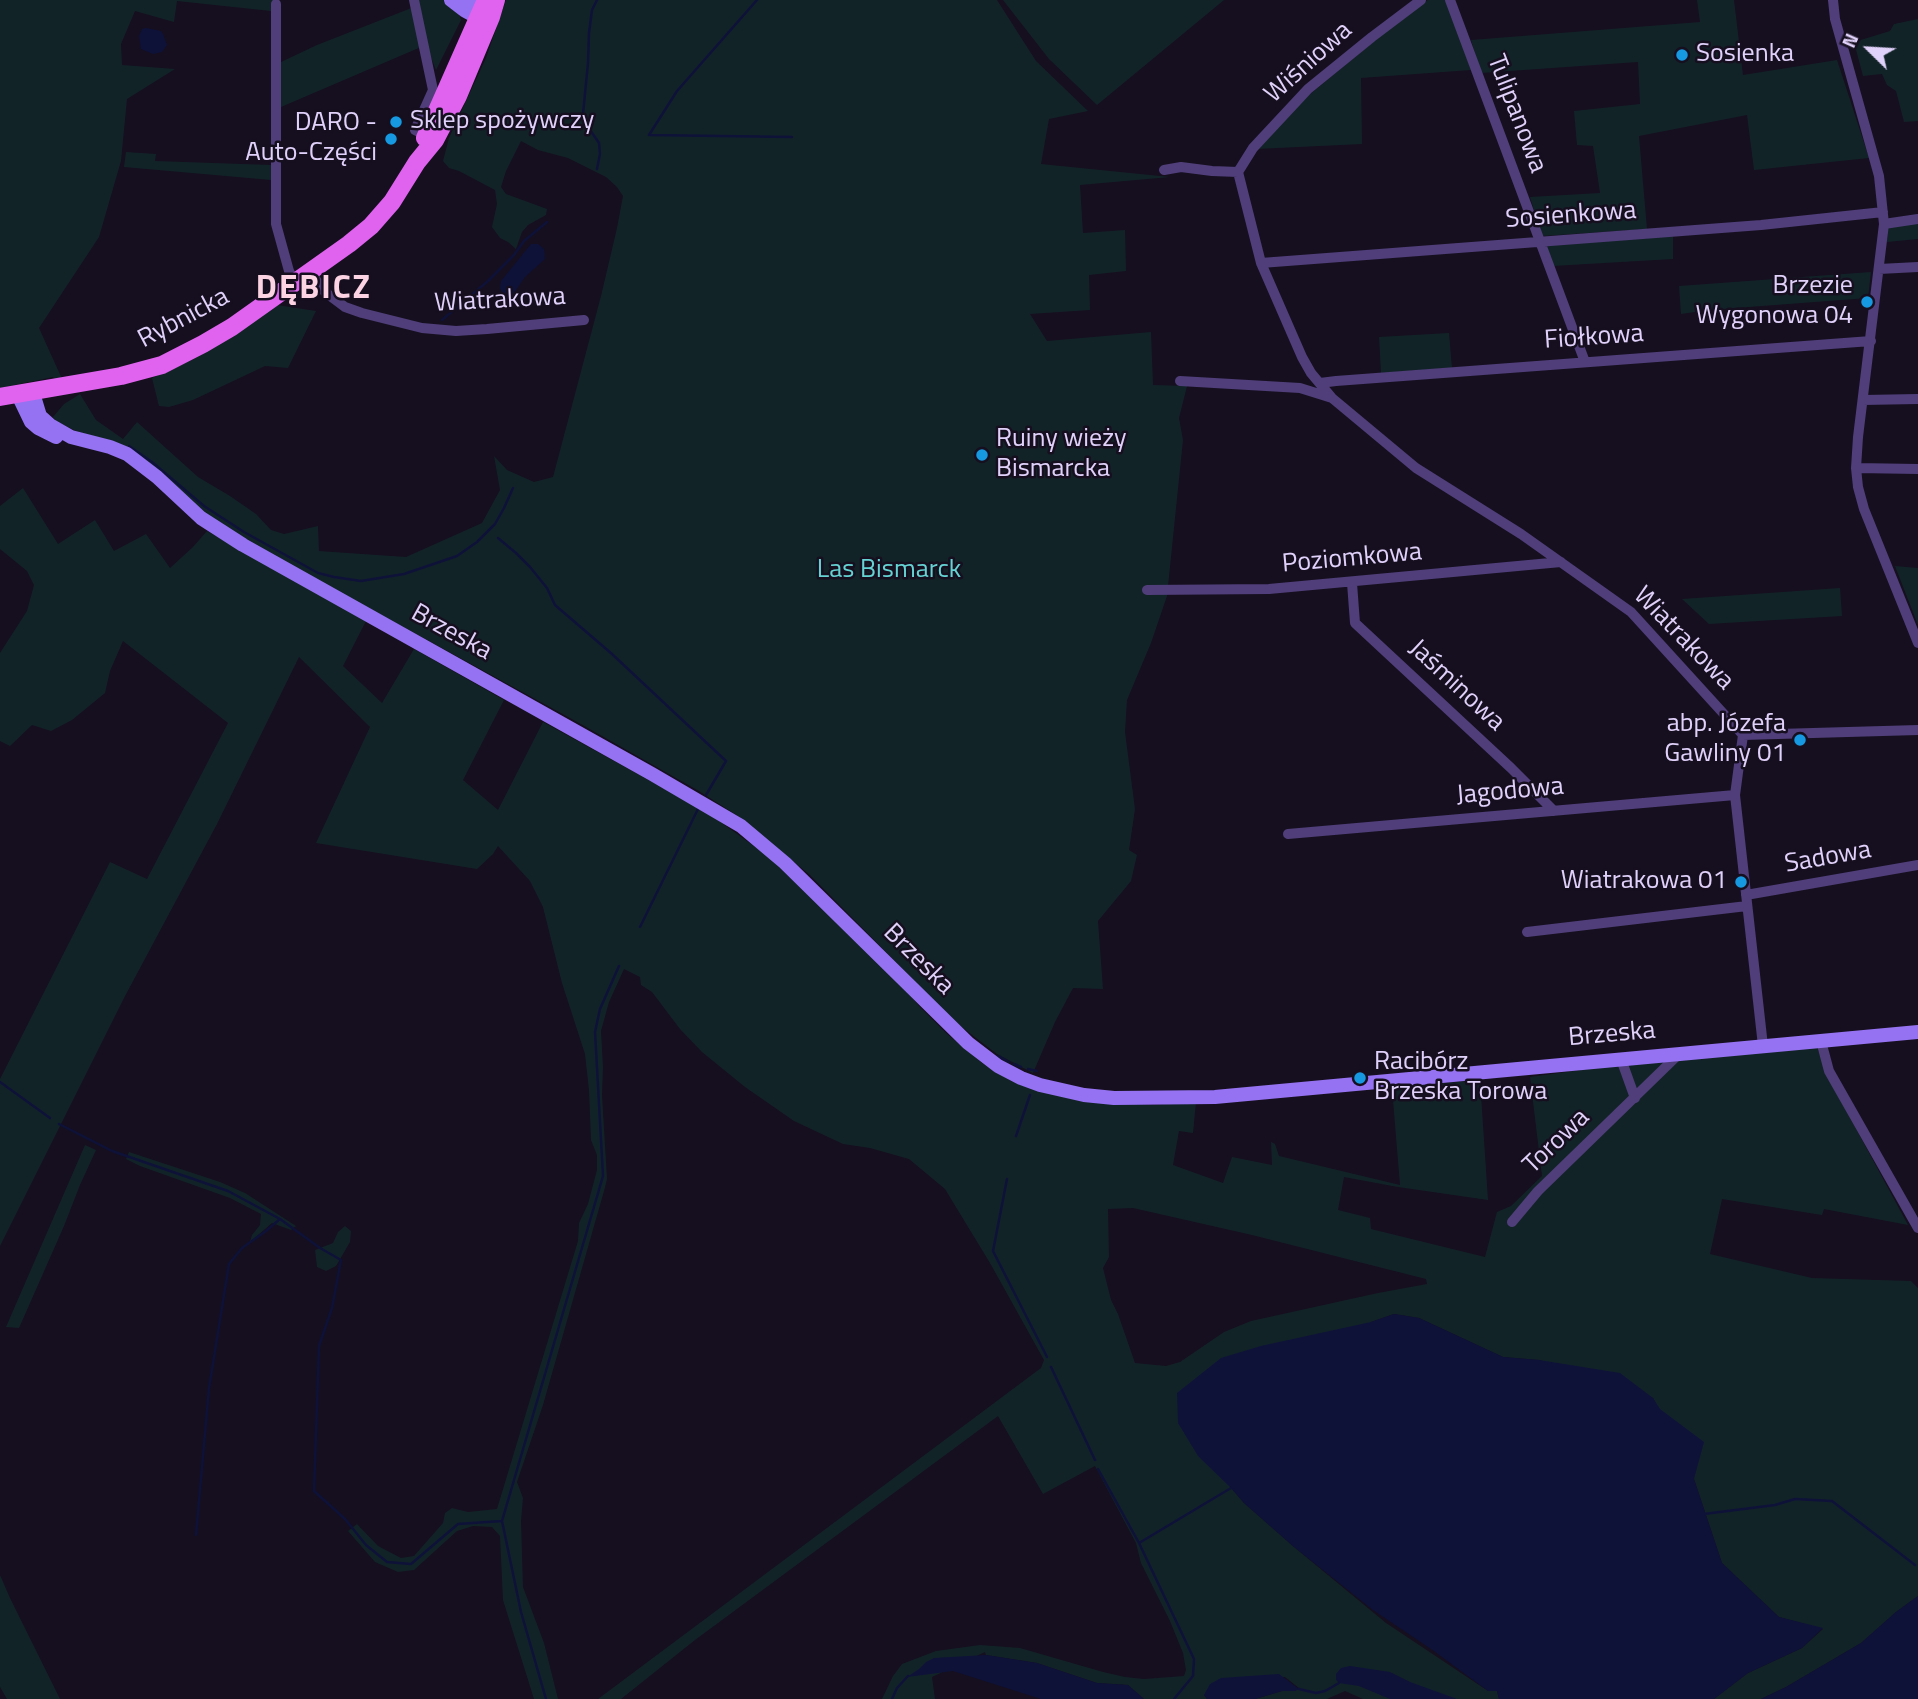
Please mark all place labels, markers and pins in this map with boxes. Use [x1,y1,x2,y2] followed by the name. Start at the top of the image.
[1696,39,1794,71] place label: Sosienka
[1674,47,1690,63] marker: Sosienka
[410,106,594,138] place label: Sklep spożywczy
[245,108,377,170] place label: DARO - Auto-Części
[388,114,404,130] marker: Sklep spożywczy
[383,131,399,147] marker: DARO - Auto-Części
[1695,271,1853,332] place label: Brzezie Wygonowa 04
[1859,294,1875,310] marker: Brzezie Wygonowa 04
[996,424,1127,486] place label: Ruiny wieży Bismarcka
[974,447,990,463] marker: Ruiny wieży Bismarcka
[1664,709,1786,770] place label: abp. Józefa Gawliny 01
[1792,732,1808,748] marker: abp. Józefa Gawliny 01
[1561,866,1727,898] place label: Wiatrakowa 01
[1733,874,1749,890] marker: Wiatrakowa 01
[1374,1047,1547,1108] place label: Racibórz Brzeska Torowa
[1352,1070,1368,1086] marker: Racibórz Brzeska Torowa

